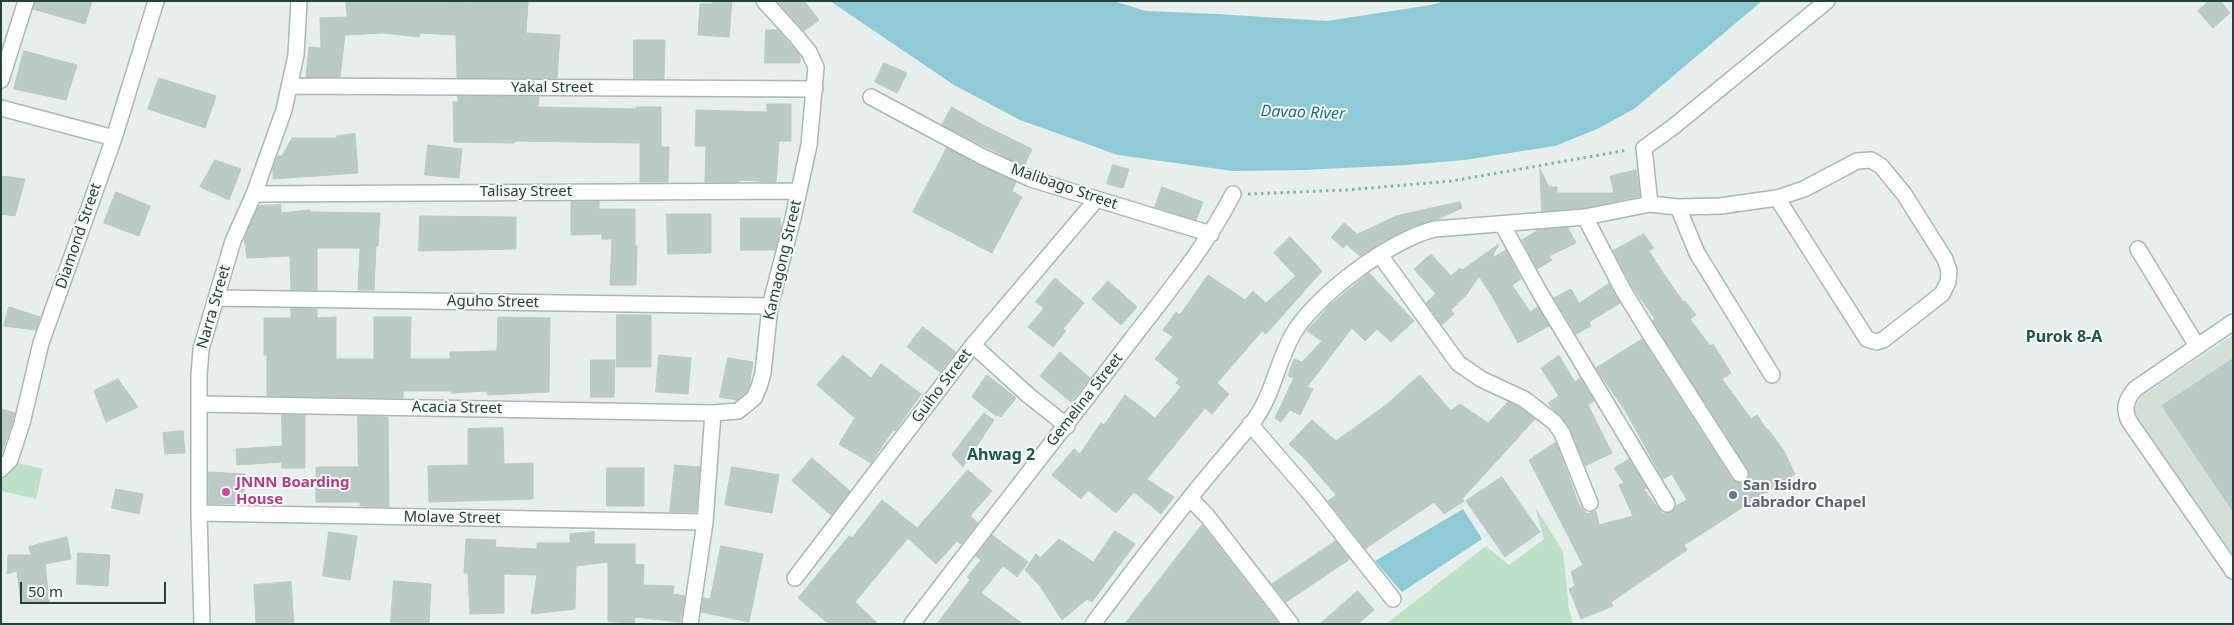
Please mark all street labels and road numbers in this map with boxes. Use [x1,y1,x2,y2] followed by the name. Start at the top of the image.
[511,79,593,97] street label: Yakal Street
[1008,160,1120,214] street label: Malibago Street
[52,181,106,291] street label: Diamond Street
[480,183,572,201] street label: Talisay Street
[760,198,806,322] street label: Kamagong Street
[193,263,235,351] street label: Narra Street
[447,292,539,312] street label: Aguho Street
[908,345,976,427] street label: Guiho Street
[1043,350,1127,450] street label: Gemelina Street
[412,398,502,418] street label: Acacia Street
[403,508,501,528] street label: Molave Street

